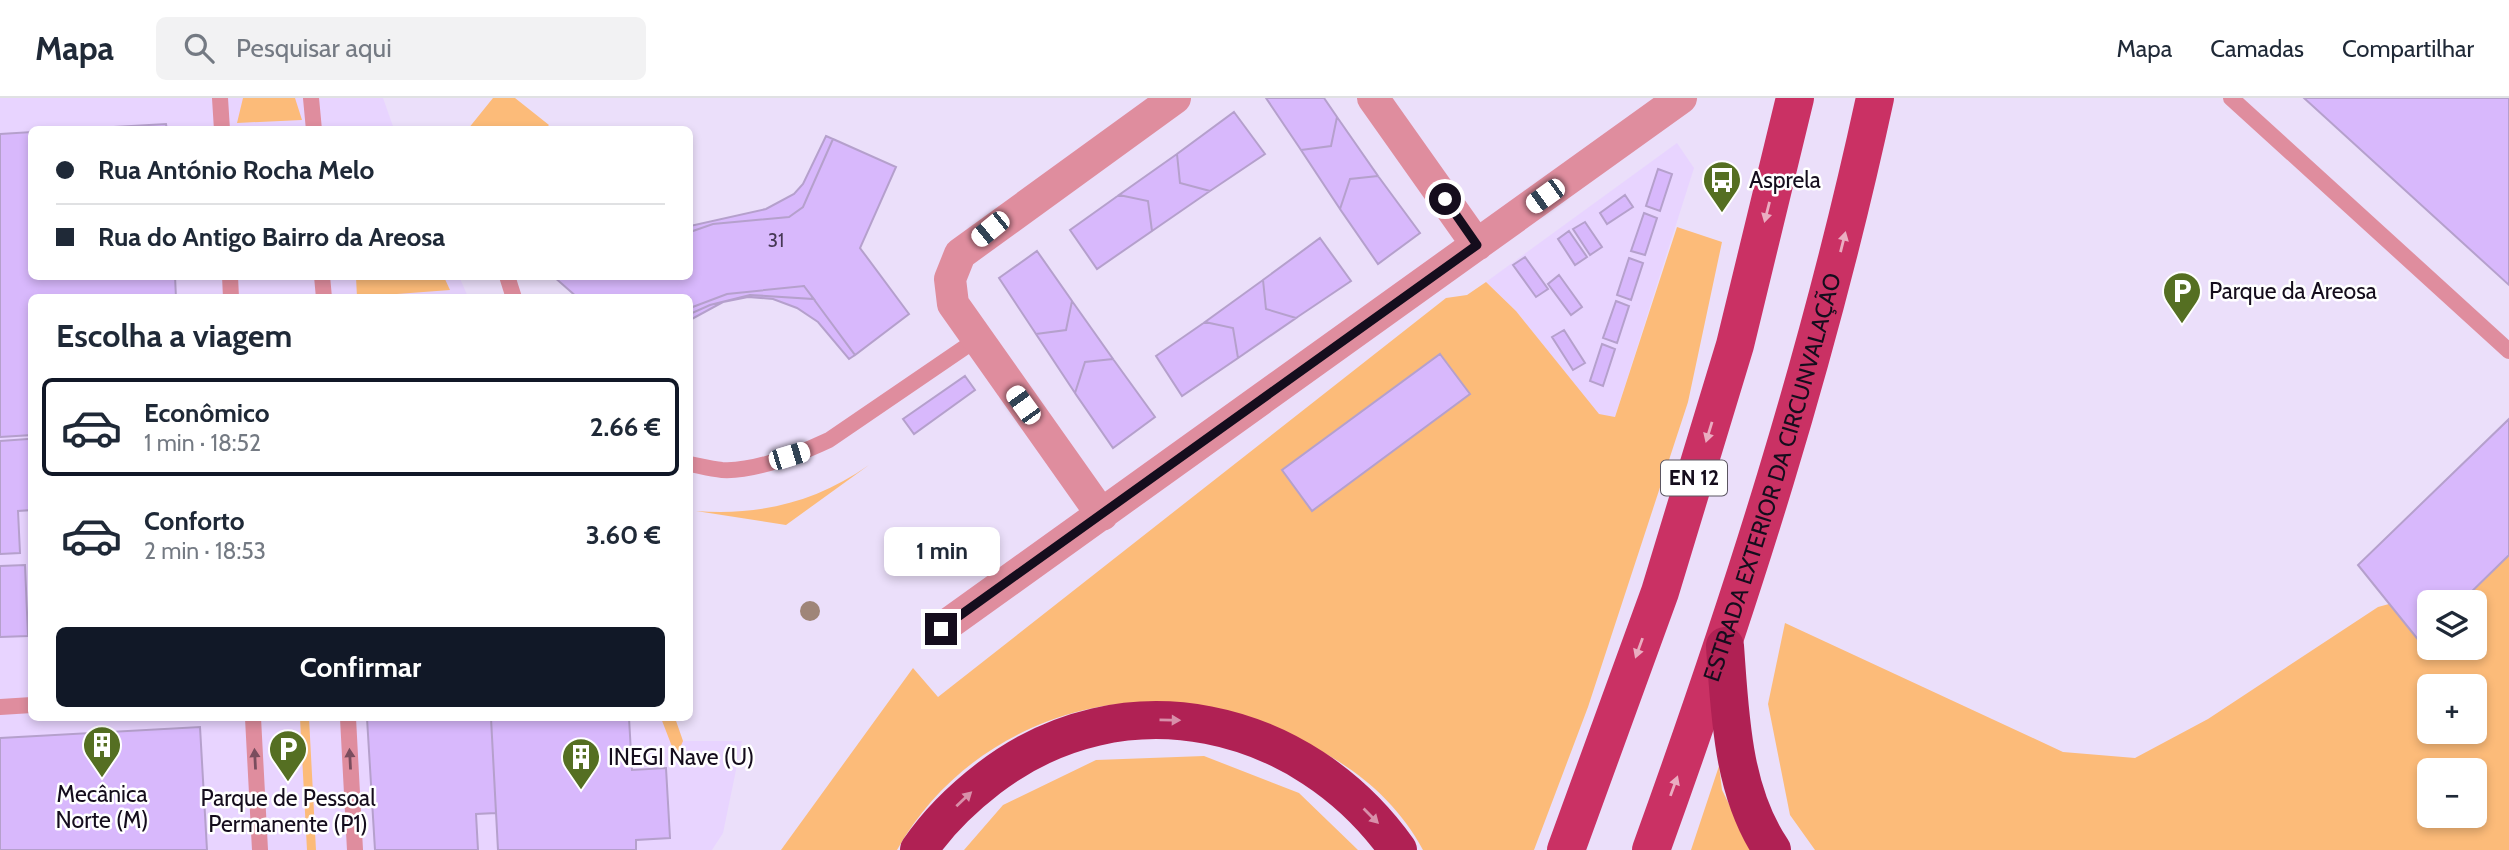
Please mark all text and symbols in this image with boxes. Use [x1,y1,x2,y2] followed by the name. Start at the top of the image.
[156,17,646,80] search box
[35,28,114,68] text: Mapa
[180,29,218,67] icon: search
[236,32,392,64] text: Pesquisar aqui
[2116,34,2172,63] text: Mapa
[2210,34,2304,63] text: Camadas
[2342,34,2474,63] text: Compartilhar
[98,154,374,186] text: Rua António Rocha Melo
[1701,159,1743,214] bus stop icon: Asprela
[1749,166,1821,194] place label: Asprela
[1522,175,1569,217] car
[1429,183,1461,215] route start
[1762,201,1773,223] one-way arrow
[968,208,1013,250] car
[98,221,445,253] text: Rua do Antigo Bairro da Areosa
[768,229,784,252] house number: 31
[1838,231,1849,253] one-way arrow
[1697,270,1847,685] street label: ESTRADA EXTERIOR DA CIRCUNVALAÇÃO
[2161,270,2203,325] parking icon: Parque da Areosa
[2209,277,2377,305] place label: Parque da Areosa
[56,316,292,355] text: Escolha a viagem
[1003,382,1044,428] car
[60,396,123,459] icon: car
[144,397,270,429] text: Econômico
[590,411,661,443] text: 2.66 €
[1703,421,1713,442] one-way arrow
[144,429,261,457] text: 1 min · 18:52
[766,440,813,472] car
[1661,460,1727,496] road number: EN 12
[60,504,123,567] icon: car
[144,505,245,537] text: Conforto
[586,519,661,551] text: 3.60 €
[883,528,999,576] callout: 1 min
[144,537,266,565] text: 2 min · 18:53
[916,537,968,565] text: 1 min
[2417,590,2487,828] map controls
[2417,590,2487,660] button: layers
[925,613,957,645] route end
[56,627,665,707] button: Confirmar
[1633,638,1644,659] one-way arrow
[2417,674,2487,744] button: +
[1160,715,1182,726] one-way arrow
[81,724,123,779] building icon: Mecânica Norte (M)
[267,728,309,783] parking icon: Parque de Pessoal Permanente (P1)
[560,736,602,791] building icon: INEGI Nave (U)
[608,743,754,771] place label: INEGI Nave (U)
[249,748,260,770] one-way arrow
[344,748,355,770] one-way arrow
[2417,758,2487,828] button: −
[1669,775,1680,796] one-way arrow
[56,780,148,834] place label: Mecânica Norte (M)
[200,784,376,838] place label: Parque de Pessoal Permanente (P1)
[955,791,973,807] one-way arrow
[1362,807,1379,824] one-way arrow

